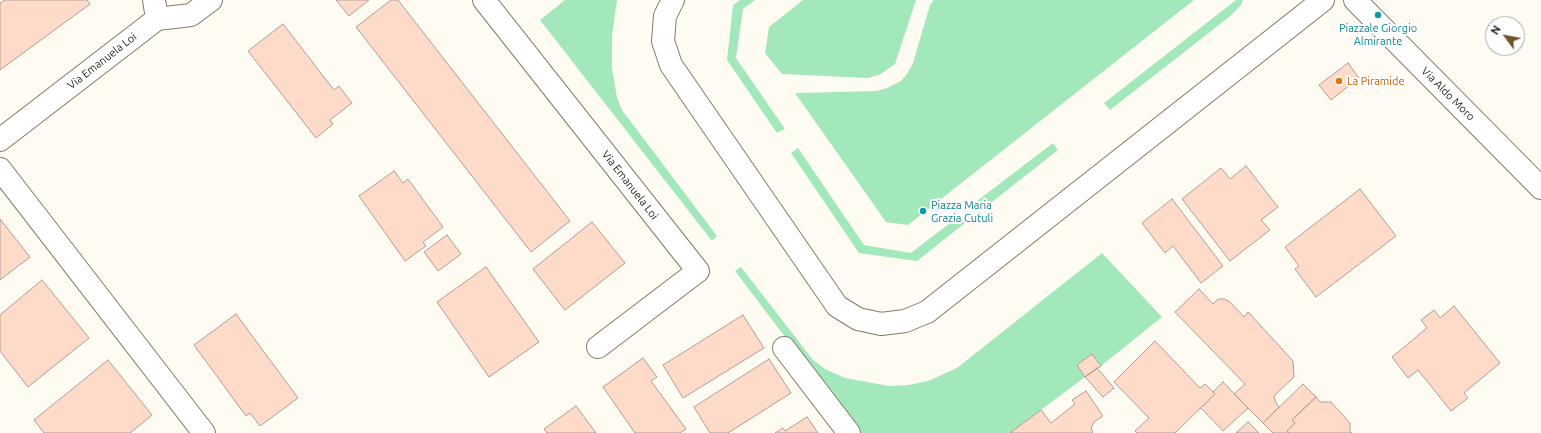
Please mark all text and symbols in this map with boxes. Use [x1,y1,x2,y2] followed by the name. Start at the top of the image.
[1373,10,1383,20] marker: Piazzale Giorgio Almirante
[1485,16,1525,56] north arrow
[1339,21,1417,47] place label: Piazzale Giorgio Almirante
[1488,24,1503,37] text: N
[65,30,139,92] street label: Via Emanuela Loi
[1419,65,1477,123] street label: Via Aldo Moro
[1347,74,1405,88] place label: La Piramide
[1334,76,1344,86] marker: La Piramide
[599,148,661,222] street label: Via Emanuela Loi
[931,198,993,224] place label: Piazza Maria Grazia Cutuli
[918,206,928,216] marker: Piazza Maria Grazia Cutuli

